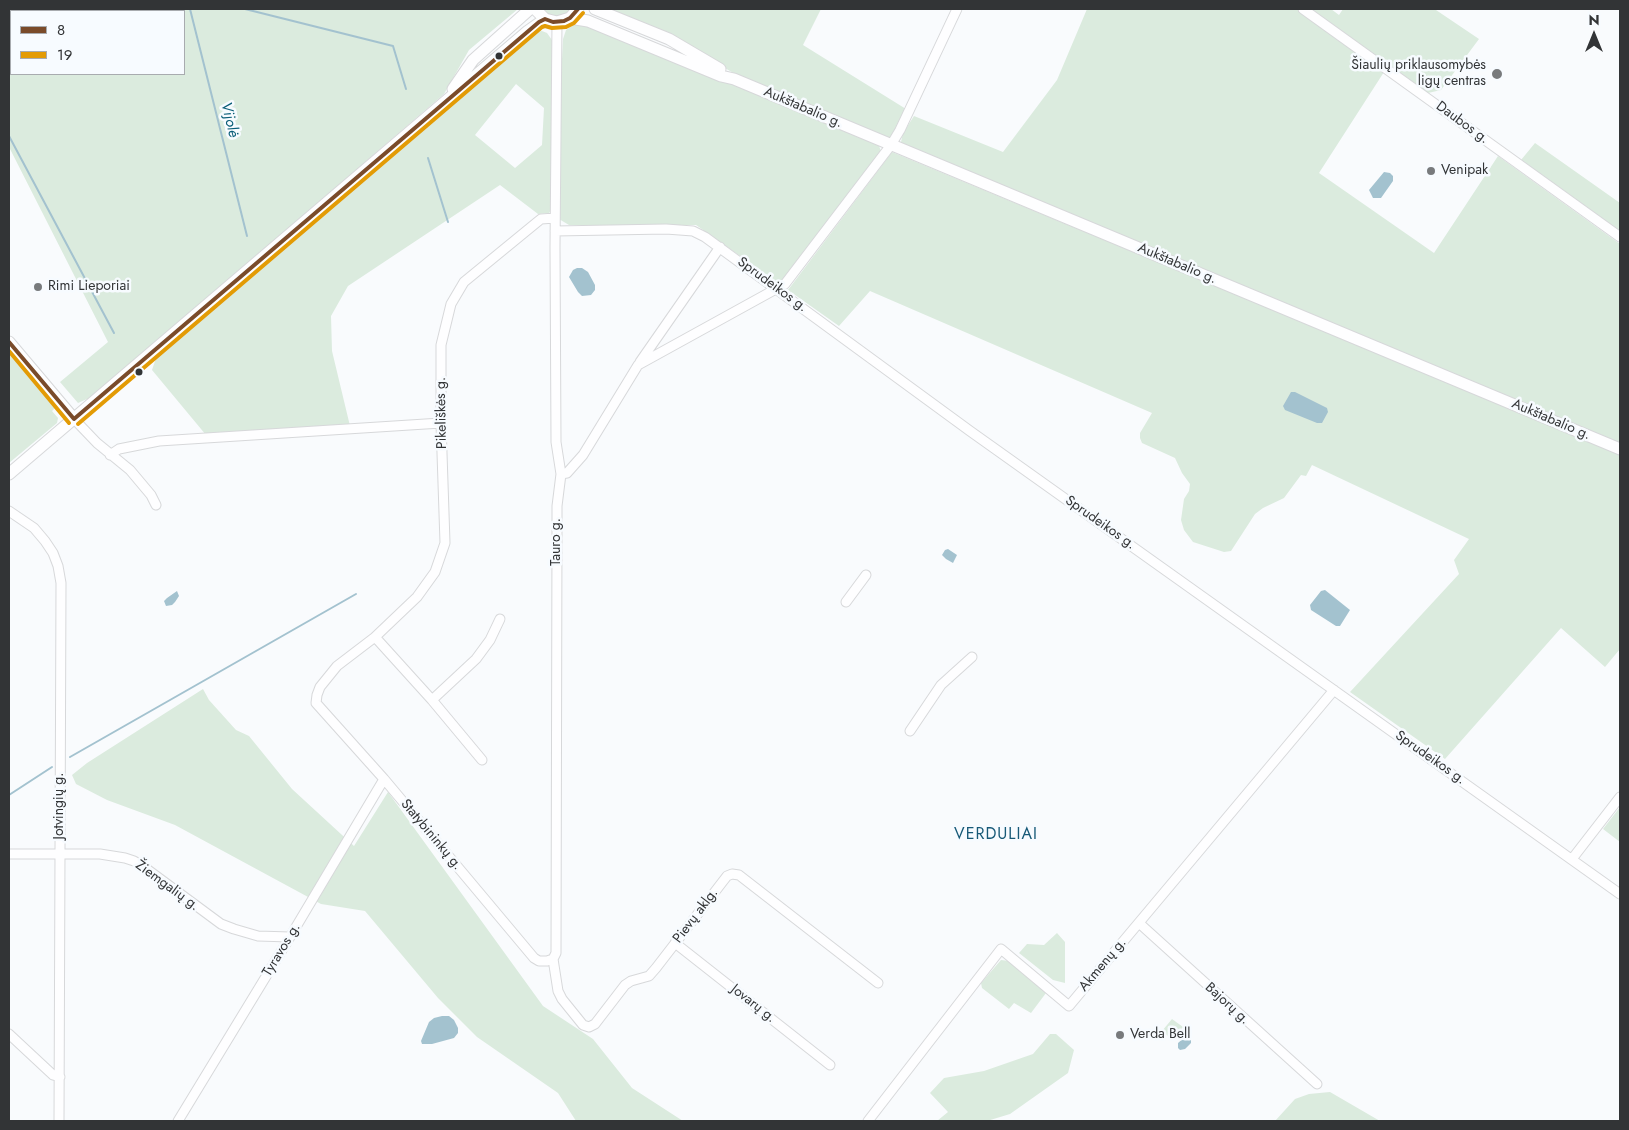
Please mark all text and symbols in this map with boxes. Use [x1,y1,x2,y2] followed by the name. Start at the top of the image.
[10,10,185,75] legend
[1569,10,1619,60] north arrow
[1588,10,1600,30] text: N
[57,19,65,41] text: 8
[57,44,72,66] text: 19
[494,51,504,61] unlabelled marker
[1351,58,1486,90] place label: Šiaulių priklausomybės ligų centras
[1490,67,1504,81] marker: Šiaulių priklausomybės ligų centras
[761,84,845,132] street label: Aukštabalio g.
[1432,98,1492,148] street label: Daubos g.
[216,100,242,140] water label: Vijolė
[1441,163,1488,179] place label: Venipak
[1425,165,1437,177] marker: Venipak
[1135,240,1219,288] street label: Aukštabalio g.
[734,254,810,316] street label: Sprudeikos g.
[48,279,130,295] place label: Rimi Lieporiai
[32,281,44,293] marker: Rimi Lieporiai
[134,367,144,377] unlabelled marker
[433,377,451,449] street label: Pikeliškės g.
[1509,396,1593,444] street label: Aukštabalio g.
[1061,493,1139,553] street label: Sprudeikos g.
[549,518,565,566] street label: Tauro g.
[1391,728,1469,788] street label: Sprudeikos g.
[52,773,68,839] street label: Jotvingių g.
[397,796,465,874] street label: Statybininkų g.
[953,825,1039,845] district label: VERDULIAI
[132,857,202,915] street label: Žiemgalių g.
[670,885,722,947] street label: Pievų aklg.
[260,920,304,980] street label: Tyravos g.
[1076,935,1130,995] street label: Akmenų g.
[1201,980,1253,1028] street label: Bajorų g.
[727,981,779,1027] street label: Jovarų g.
[1130,1027,1191,1043] place label: Verda Bell
[1114,1029,1126,1041] marker: Verda Bell

